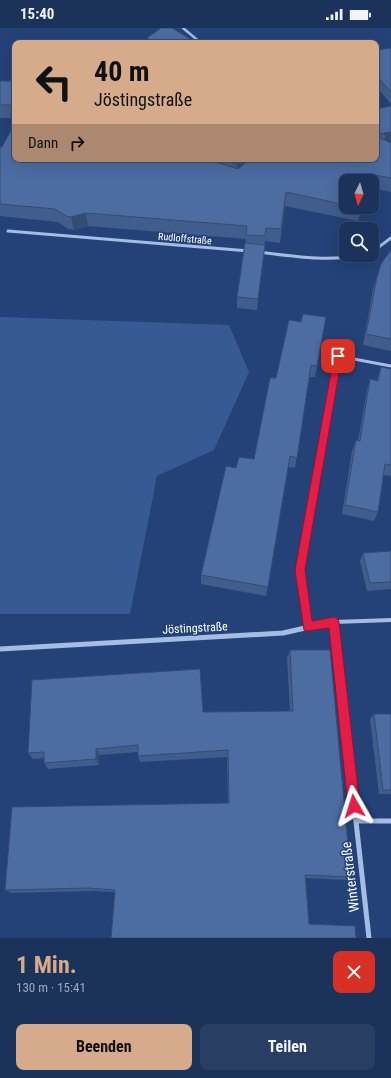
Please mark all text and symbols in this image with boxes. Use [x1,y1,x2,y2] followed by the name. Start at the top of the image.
[20,5,54,23] text: 15:40
[94,55,150,88] text: 40 m
[28,56,80,108] icon: left
[94,89,192,110] text: Jöstingstraße
[66,132,88,154] icon: right
[28,134,58,152] text: Dann
[339,174,379,214] north arrow
[339,174,379,262] map controls
[339,222,379,262] button: search
[158,231,213,246] street label: Rudloffstraße
[321,339,355,373] pin
[327,345,349,367] icon: arrive
[162,619,228,637] street label: Jöstingstraße
[333,785,375,827] position arrow
[338,840,362,913] street label: Winterstraße
[16,951,77,979] text: 1 Min.
[333,951,375,993] button: close
[16,980,86,995] text: 130 m · 15:41
[16,1024,192,1070] button: Beenden
[200,1024,375,1070] button: Teilen

